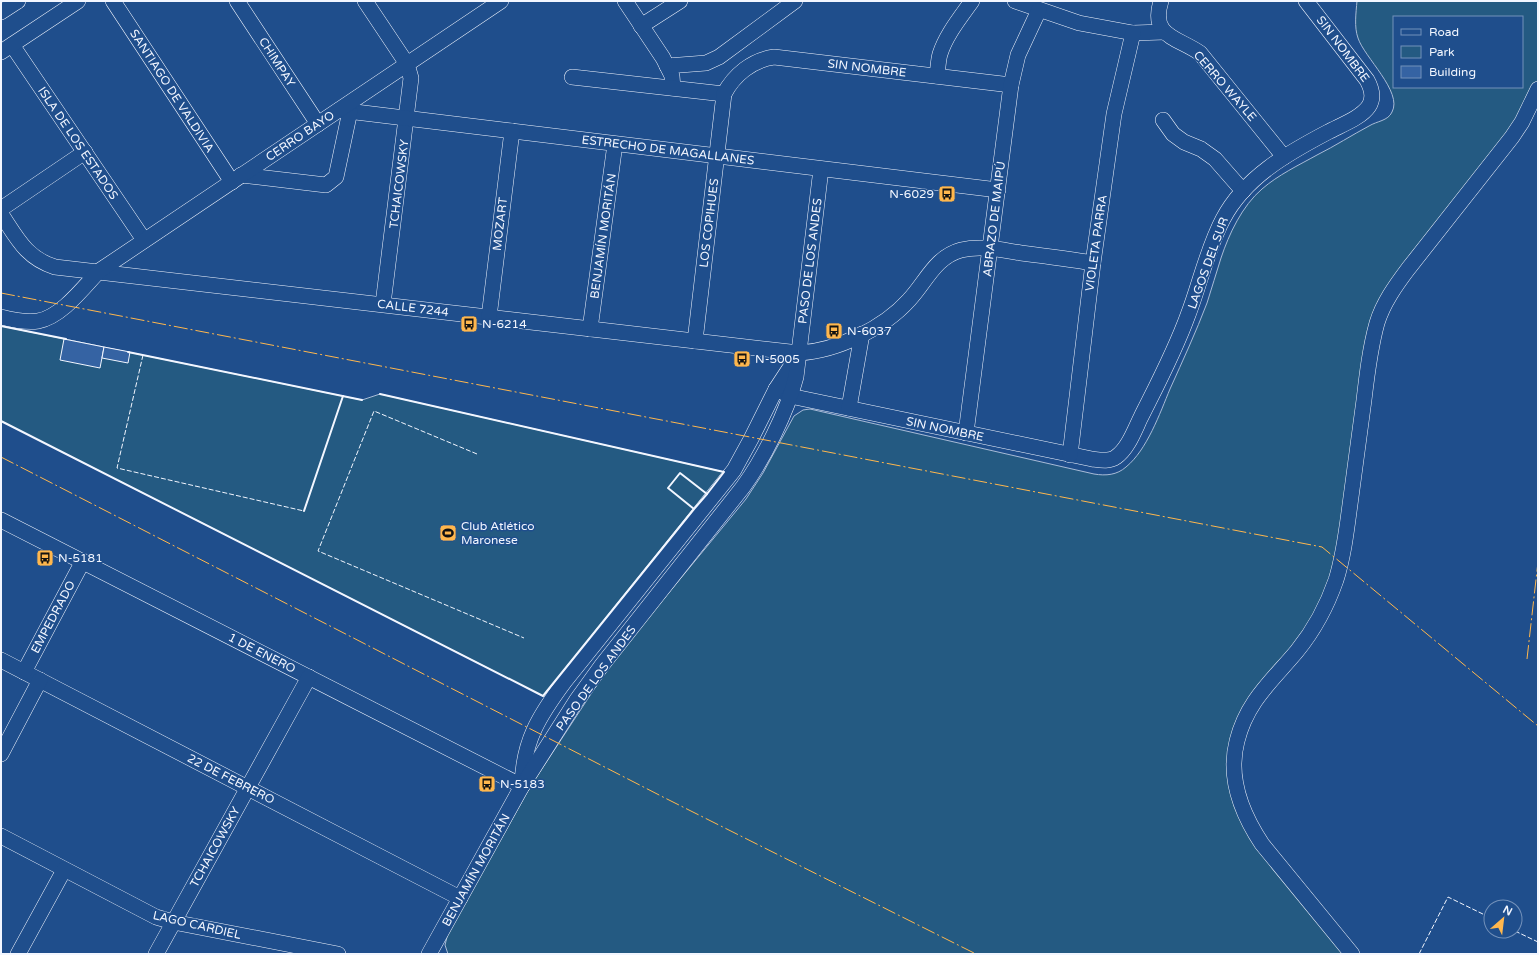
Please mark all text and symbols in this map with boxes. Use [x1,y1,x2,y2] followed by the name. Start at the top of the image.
[1314,13,1373,85] street label: SIN NOMBRE
[1393,16,1523,88] legend
[1429,25,1459,39] text: Road
[127,27,217,155] street label: SANTIAGO DE VALDIVIA
[256,35,298,90] street label: CHIMPAY
[1429,45,1455,59] text: Park
[1191,48,1260,124] street label: CERRO WAYLE
[827,56,907,80] street label: SIN NOMBRE
[1429,65,1476,79] text: Building
[35,84,121,202] street label: ISLA DE LOS ESTADOS
[263,108,337,164] street label: CERRO BAYO
[581,132,755,168] street label: ESTRECHO DE MAGALLANES
[387,138,411,229] street label: TCHAICOWSKY
[980,160,1008,278] street label: ABRAZO DE MAIPÚ
[587,172,619,300] street label: BENJAMÍN MORITÁN
[697,178,721,268] street label: LOS COPIHUES
[937,184,957,204] bus stop icon: N-6029
[889,187,934,201] place label: N-6029
[1082,194,1110,292] street label: VIOLETA PARRA
[490,196,510,252] street label: MOZART
[795,197,825,325] street label: PASO DE LOS ANDES
[1185,215,1231,311] street label: LAGOS DEL SUR
[376,297,450,319] street label: CALLE 7244
[459,314,479,334] bus stop icon: N-6214
[482,317,527,331] place label: N-6214
[824,321,844,341] bus stop icon: N-6037
[847,324,892,338] place label: N-6037
[732,349,752,369] bus stop icon: N-5005
[755,352,800,366] place label: N-5005
[905,414,985,444] street label: SIN NOMBRE
[461,519,535,547] place label: Club Atlético Maronese
[438,523,458,543] sports icon: Club Atlético Maronese
[35,548,55,568] bus stop icon: N-5181
[58,551,103,565] place label: N-5181
[28,578,78,656] street label: EMPEDRADO
[553,623,639,733] street label: PASO DE LOS ANDES
[226,630,298,676] street label: 1 DE ENERO
[185,751,277,807] street label: 22 DE FEBRERO
[477,774,497,794] bus stop icon: N-5183
[500,777,545,791] place label: N-5183
[187,804,243,890] street label: TCHAICOWSKY
[439,811,513,929] street label: BENJAMÍN MORITÁN
[1483,899,1523,939] north arrow
[1501,903,1514,918] text: N
[151,908,243,942] street label: LAGO CARDIEL

